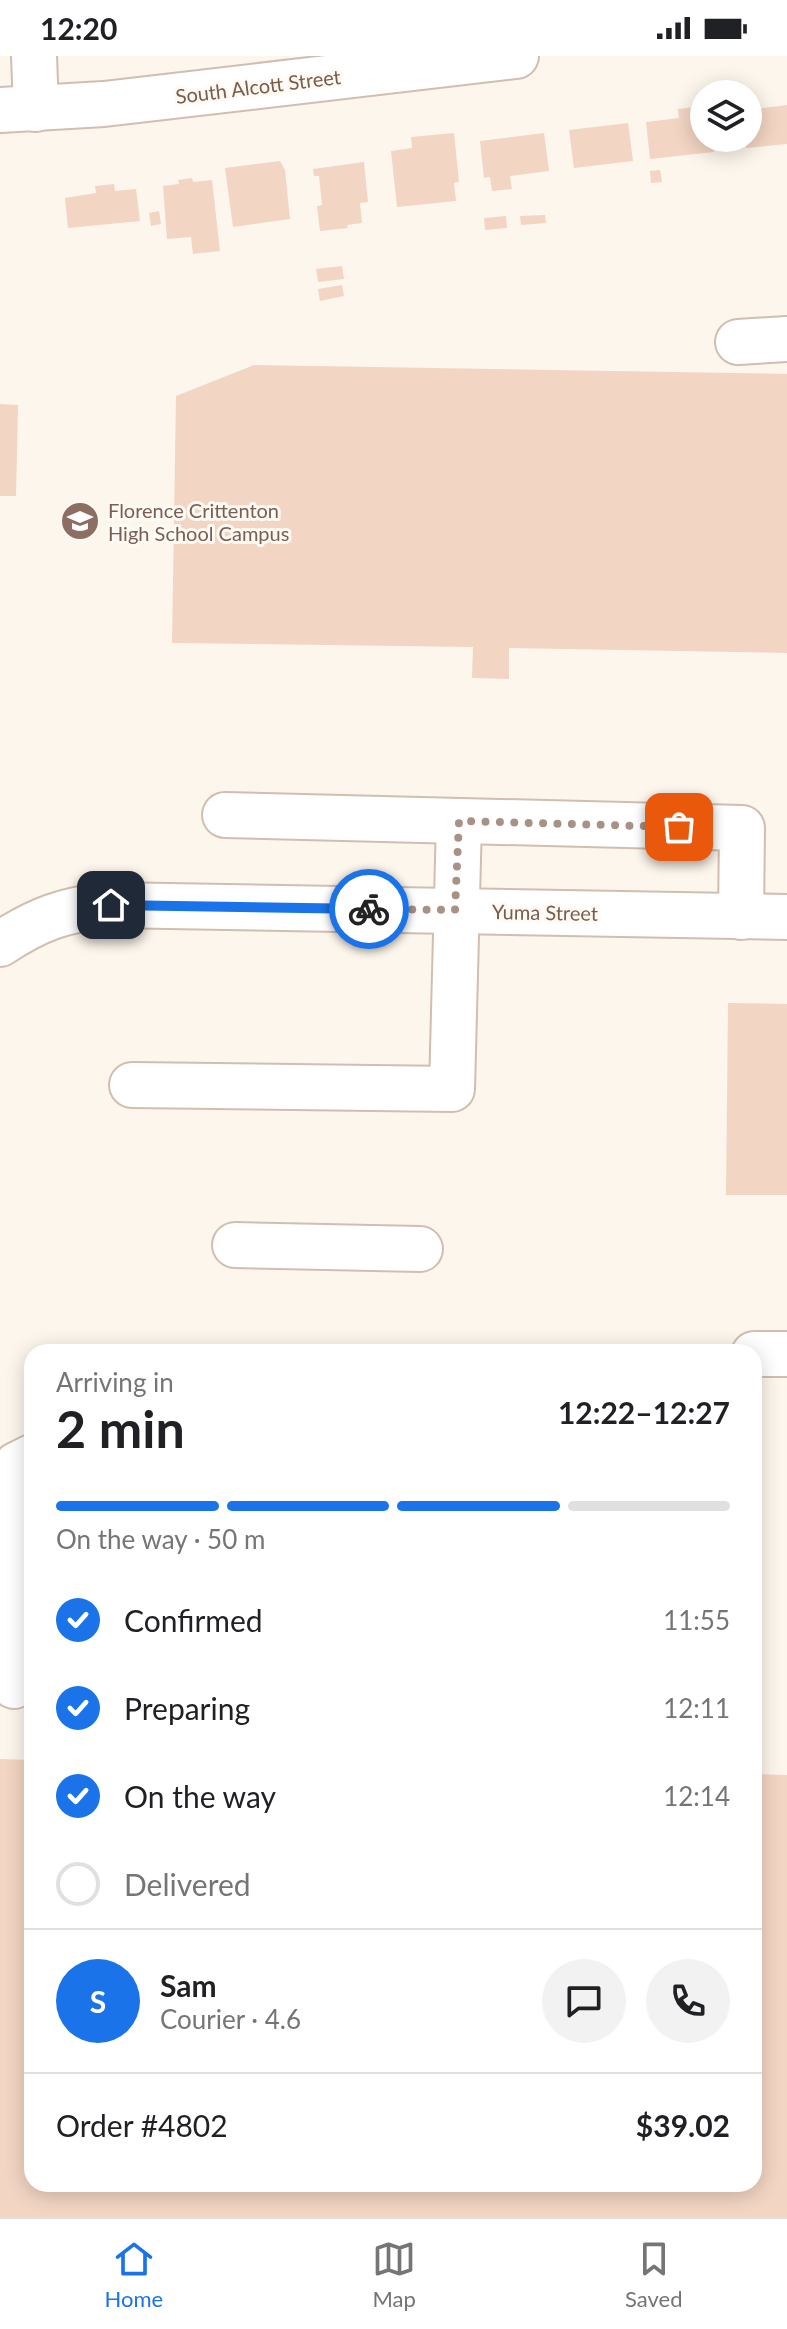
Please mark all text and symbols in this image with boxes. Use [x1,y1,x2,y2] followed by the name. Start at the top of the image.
[40,10,117,46] text: 12:20
[174,64,342,108] street label: South Alcott Street
[690,80,762,152] map controls
[690,80,762,152] button: layers
[108,498,289,545] place label: Florence Crittenton High School Campus
[59,500,101,542] school or university icon: Florence Crittenton High School Campus
[645,793,713,861] pin
[657,805,701,849] icon: bag
[329,869,409,949] courier
[77,871,145,939] pin
[89,883,133,927] icon: home
[347,887,391,931] icon: bike
[492,899,598,925] street label: Yuma Street
[56,1366,174,1398] text: Arriving in
[558,1394,730,1430] text: 12:22–12:27
[56,1397,185,1459] text: 2 min
[56,1523,265,1555] text: On the way · 50 m
[56,1598,100,1642] icon: check
[124,1602,263,1638] text: Confirmed
[663,1604,730,1636] text: 11:55
[56,1686,100,1730] icon: check
[124,1690,250,1726] text: Preparing
[663,1692,730,1724] text: 12:11
[56,1774,100,1818] icon: check
[124,1778,276,1814] text: On the way
[663,1780,730,1812] text: 12:14
[124,1866,251,1902] text: Delivered
[542,1959,626,2043] button: chat
[646,1959,730,2043] button: phone
[160,1967,217,2003] text: Sam
[90,1983,106,2019] text: S
[160,2003,301,2035] text: Courier · 4.6
[56,2107,228,2143] text: Order #4802
[636,2107,730,2143] text: $39.02
[104,2237,163,2312] tab: Home
[372,2237,416,2312] tab: Map
[625,2237,682,2312] tab: Saved

